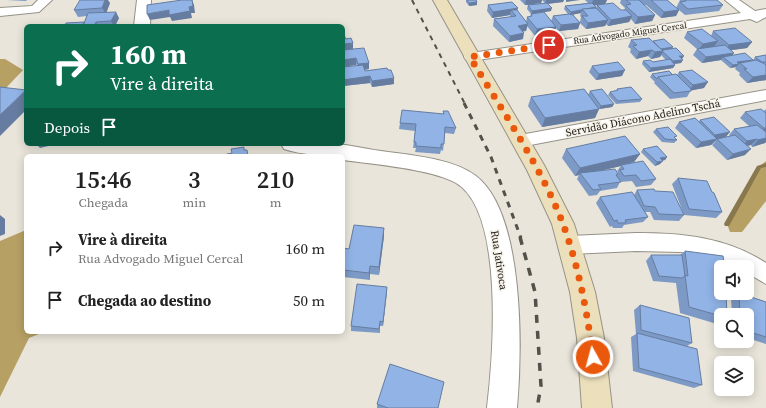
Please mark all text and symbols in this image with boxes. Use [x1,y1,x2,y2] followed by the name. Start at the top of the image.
[572,19,688,47] street label: Rua Advogado Miguel Cercal
[532,28,566,62] pin
[538,34,560,56] icon: arrive
[110,35,187,73] text: 160 m
[44,40,96,92] icon: right
[110,71,214,96] text: Vire à direita
[564,96,722,140] street label: Servidão Diácono Adelino Tschá
[98,116,120,138] icon: arrive
[44,117,90,138] text: Depois
[75,163,132,196] text: 15:46
[188,163,201,196] text: 3
[257,163,294,196] text: 210
[78,194,128,211] text: Chegada
[183,194,206,211] text: min
[270,194,281,211] text: m
[78,229,167,250] text: Vire à direita
[487,229,511,291] street label: Rua Jativoca
[44,237,66,259] icon: right
[285,238,325,259] text: 160 m
[78,250,243,267] text: Rua Advogado Miguel Cercal
[714,260,754,396] map controls
[714,260,754,300] button: sound
[44,289,66,311] icon: arrive
[78,290,211,311] text: Chegada ao destino
[293,290,325,311] text: 50 m
[714,308,754,348] button: search
[572,336,614,378] position arrow
[714,356,754,396] button: layers

